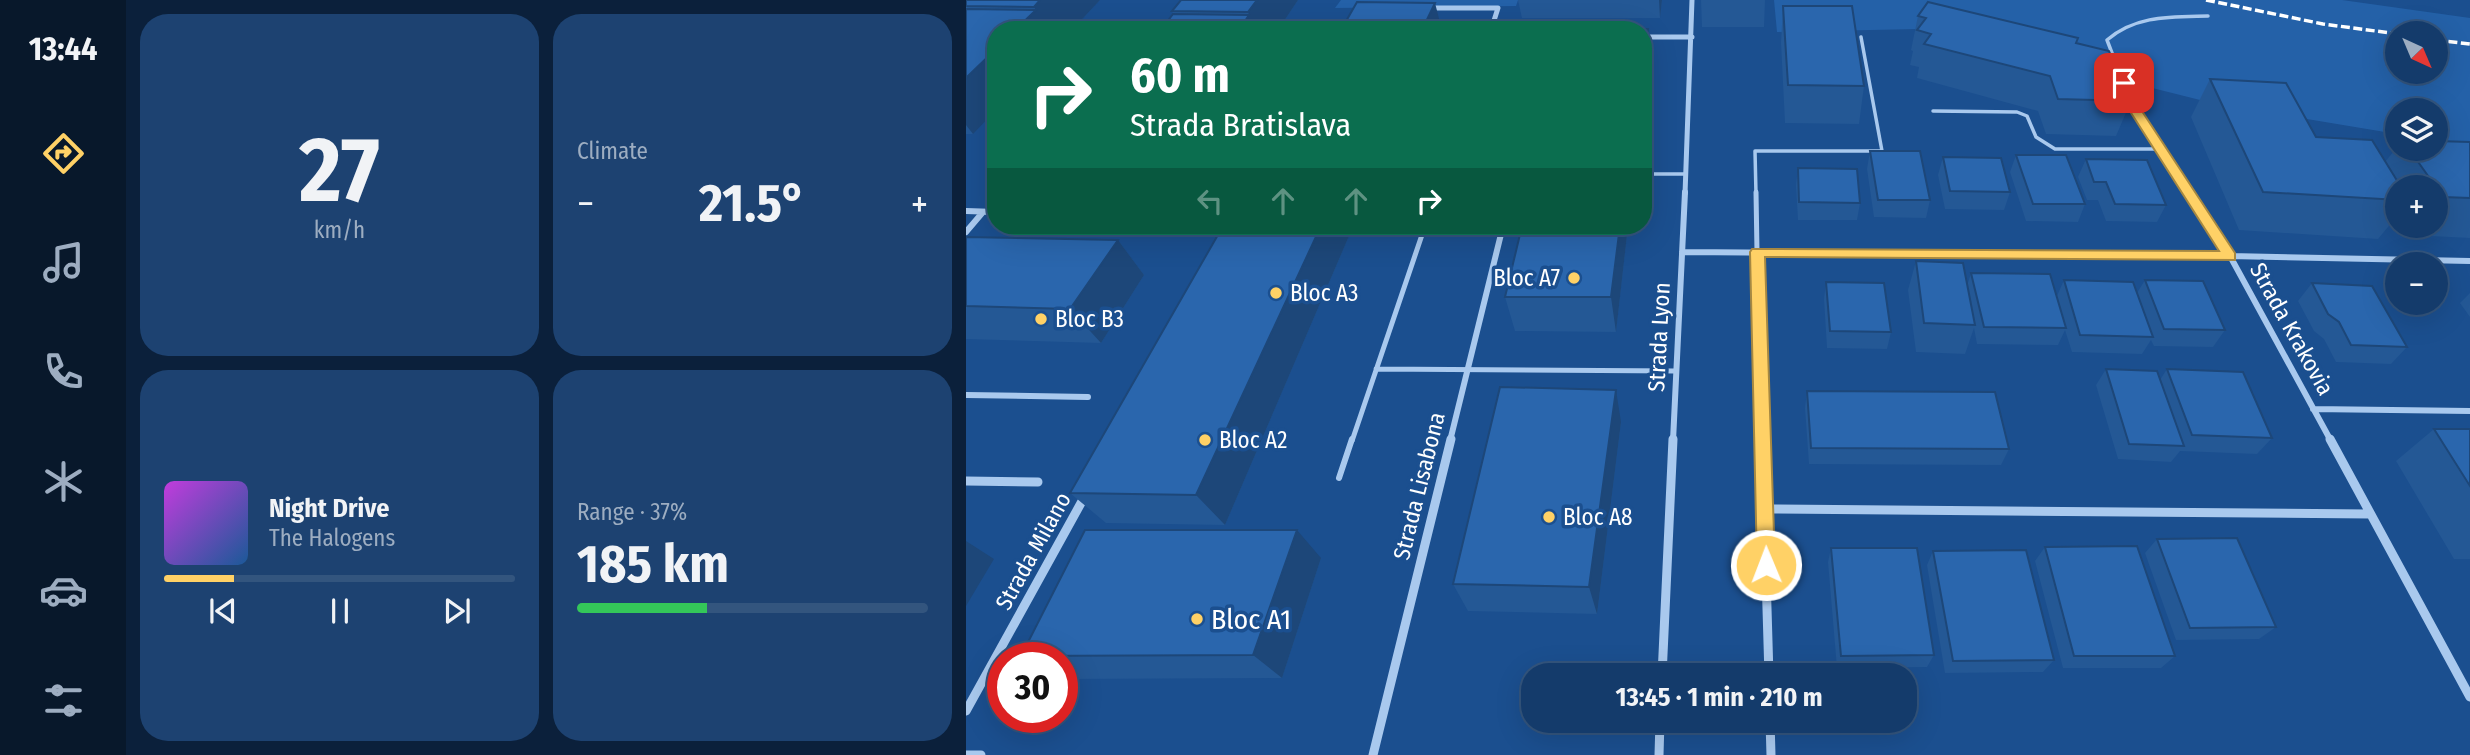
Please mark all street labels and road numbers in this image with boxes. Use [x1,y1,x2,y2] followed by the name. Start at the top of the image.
[2244,258,2340,400] street label: Strada Krakovia
[1642,282,1676,392] street label: Strada Lyon
[1387,409,1451,563] street label: Strada Lisabona
[989,487,1077,615] street label: Strada Milano

